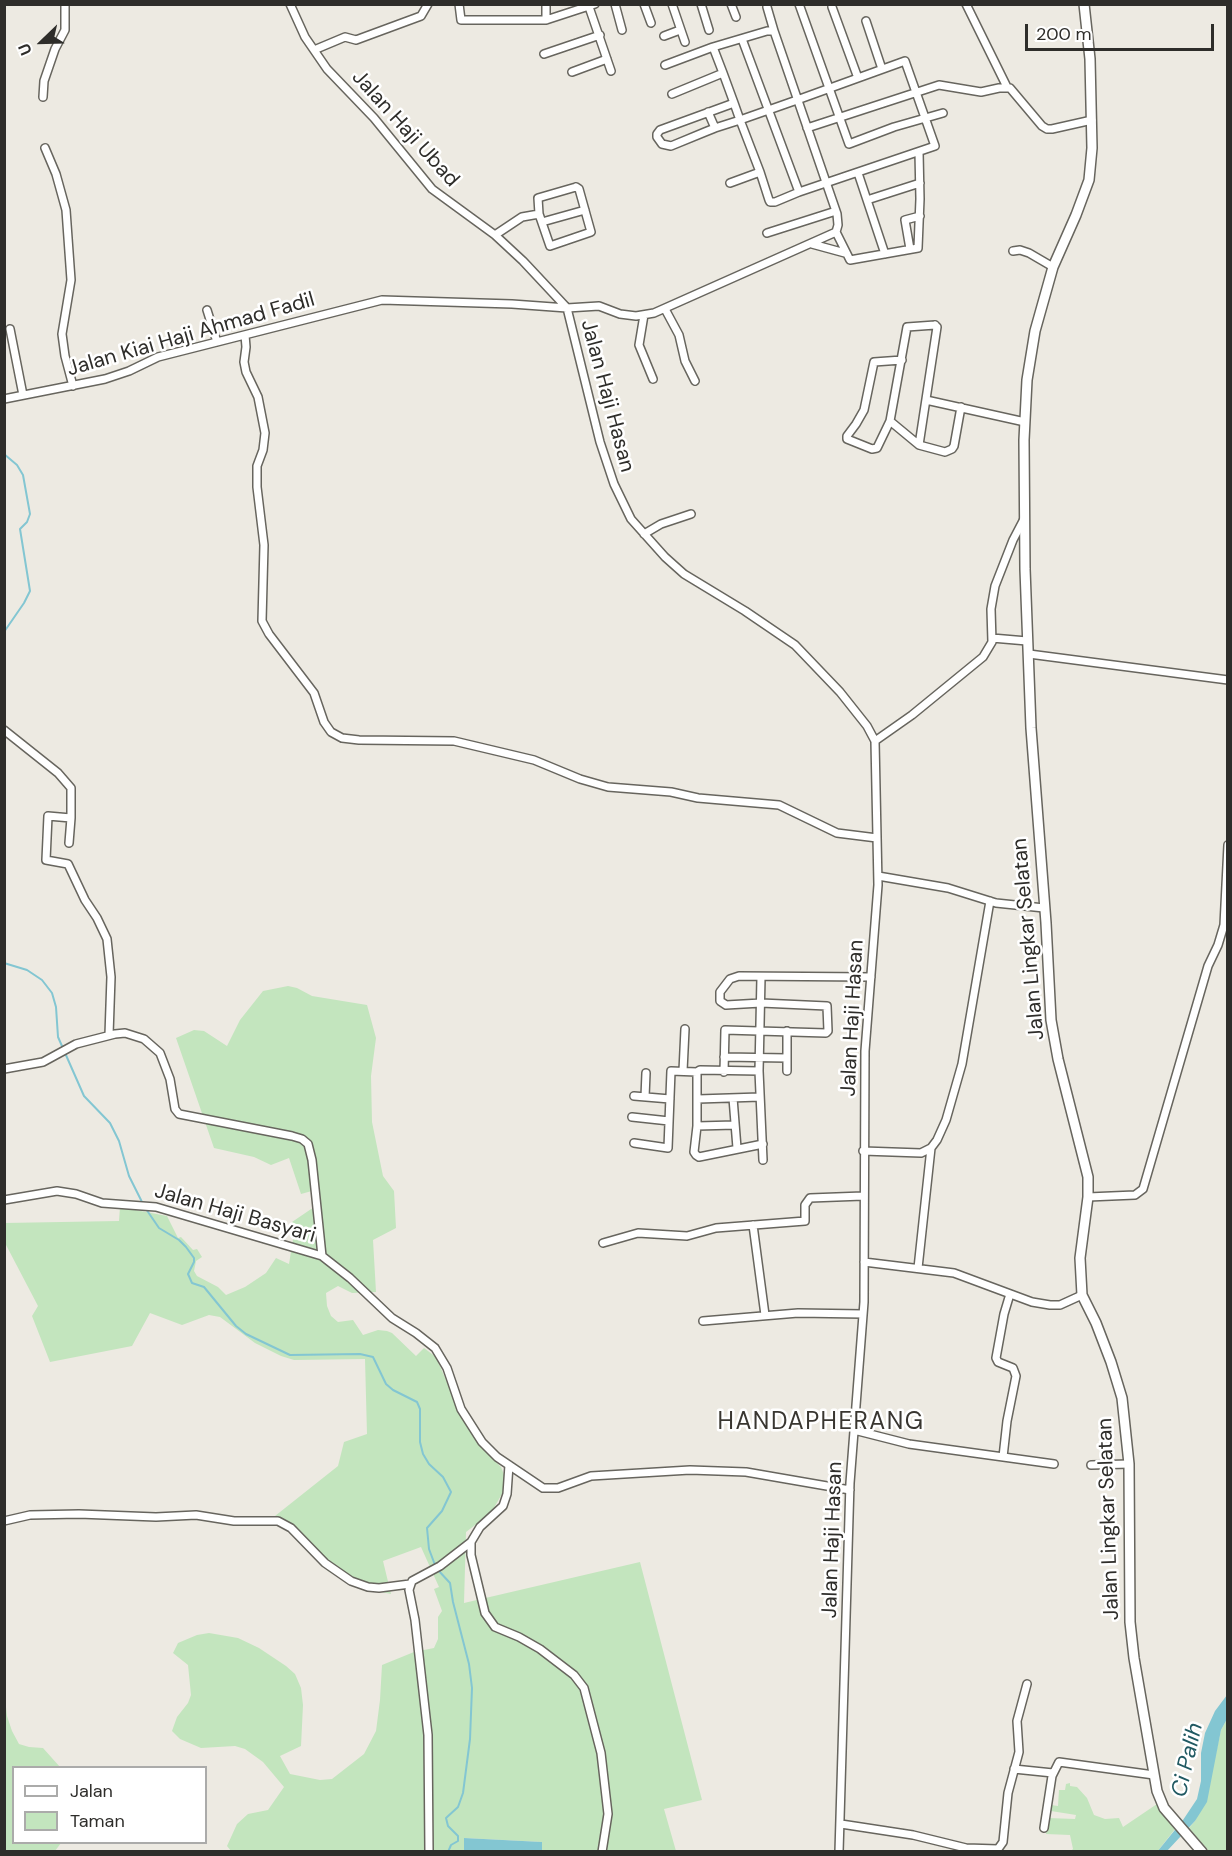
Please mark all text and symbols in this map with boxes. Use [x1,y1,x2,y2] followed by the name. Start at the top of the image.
[12,12,72,72] north arrow
[1028,12,1217,50] scale bar
[1036,22,1092,46] text: 200 m
[13,40,37,58] text: U
[346,65,464,193] street label: Jalan Haji Ubad
[64,288,318,382] street label: Jalan Kiai Haji Ahmad Fadil
[575,317,639,475] street label: Jalan Haji Hasan
[1008,837,1050,1041] street label: Jalan Lingkar Selatan
[836,939,870,1097] street label: Jalan Haji Hasan
[151,1179,319,1249] street label: Jalan Haji Basyari
[718,1409,924,1437] district label: HANDAPHERANG
[1093,1417,1125,1621] street label: Jalan Lingkar Selatan
[818,1461,848,1619] street label: Jalan Haji Hasan
[1167,1720,1209,1800] water label: Ci Palih
[12,1766,207,1844] legend
[70,1779,113,1803] text: Jalan
[70,1809,125,1833] text: Taman

